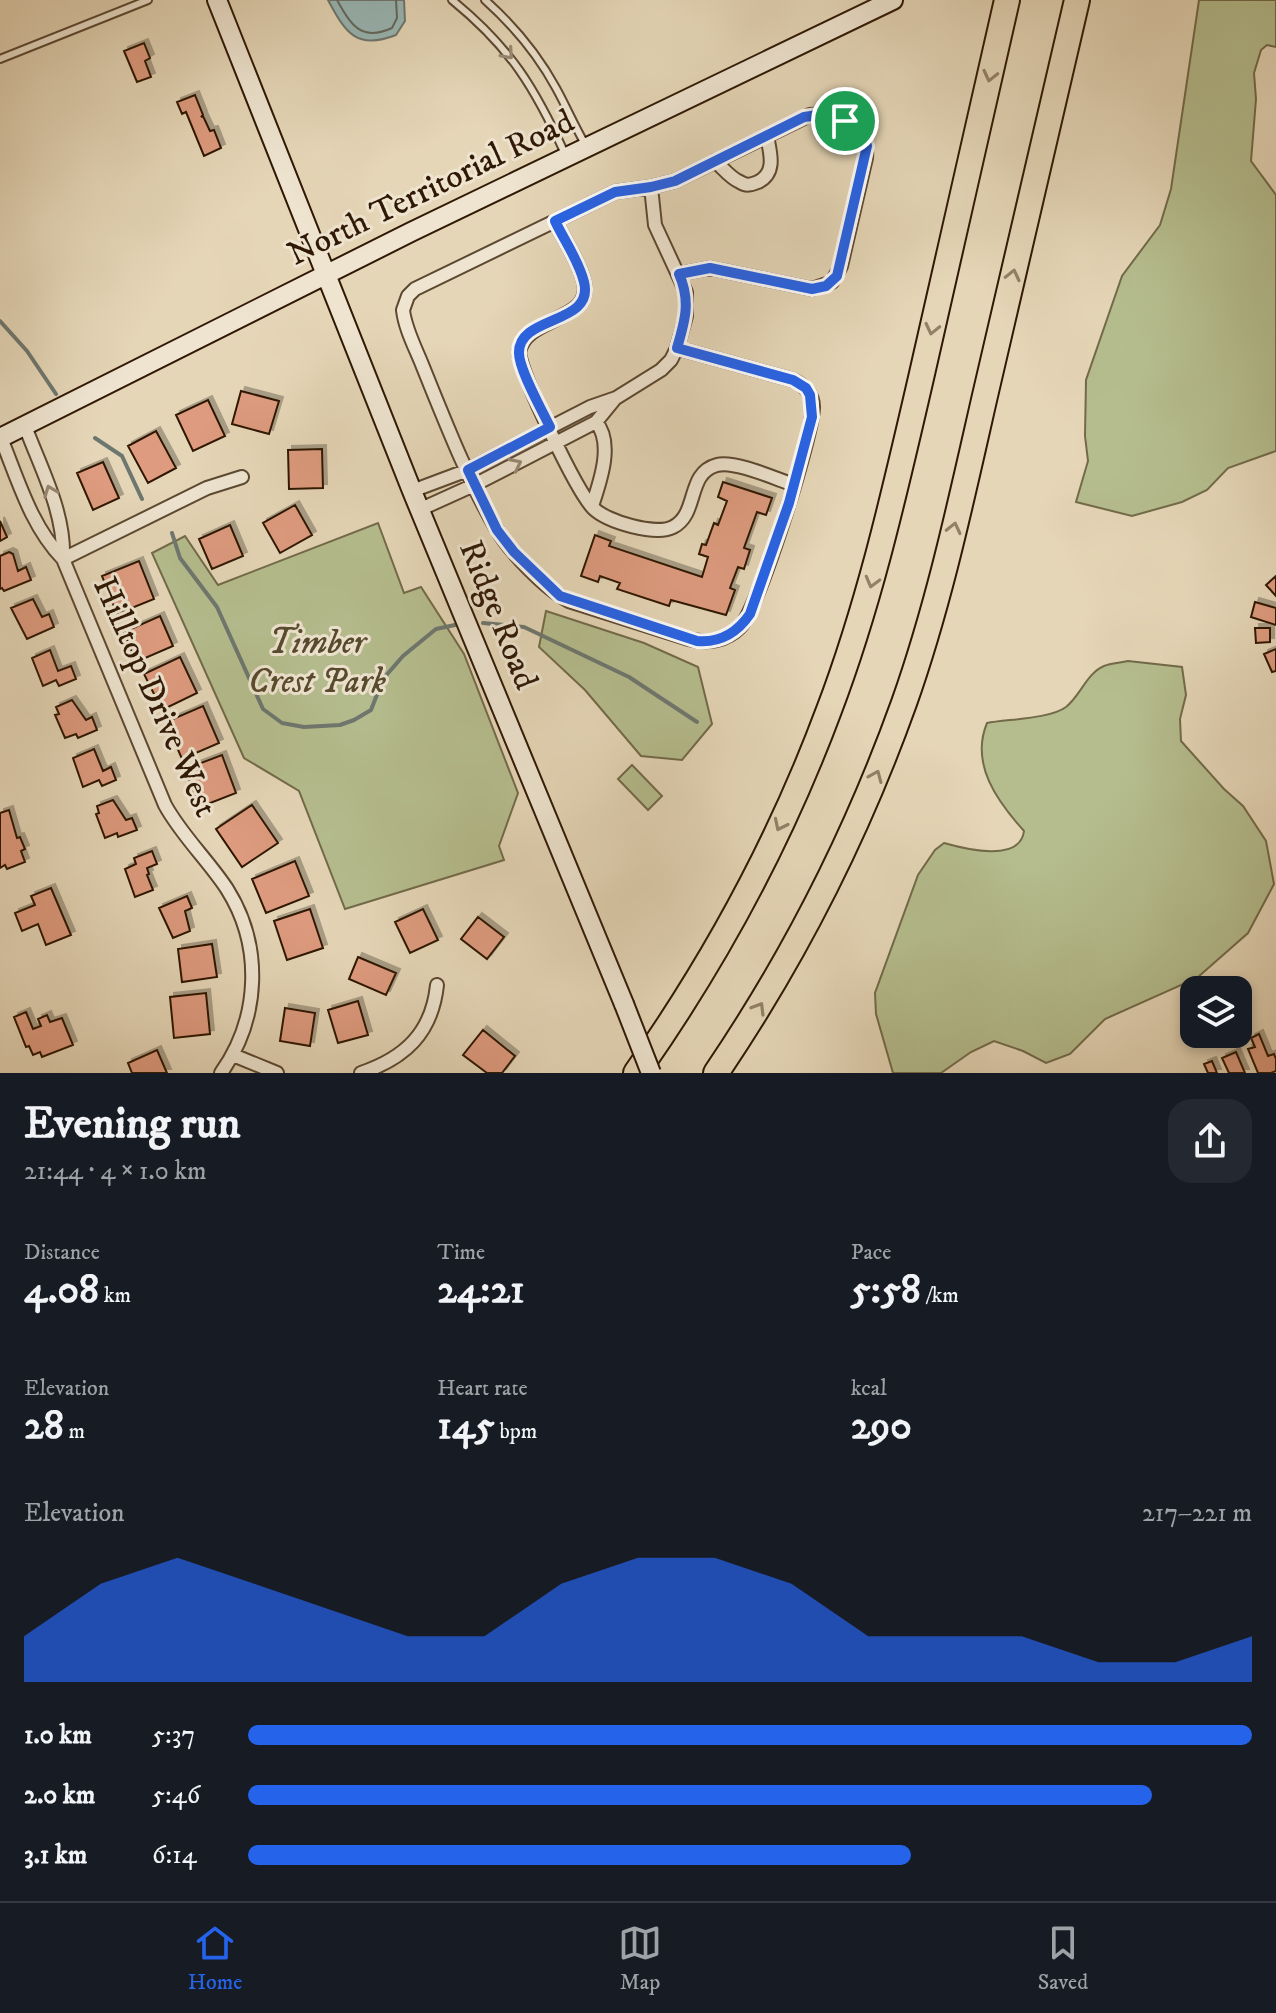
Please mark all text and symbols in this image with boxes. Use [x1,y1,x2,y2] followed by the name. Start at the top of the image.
[498,45,513,60] one-way arrow
[982,69,999,82] one-way arrow
[811,87,879,155] pin
[823,99,867,143] icon: arrive
[281,100,581,276] street label: North Territorial Road
[1004,269,1021,282] one-way arrow
[924,322,941,336] one-way arrow
[508,458,523,473] one-way arrow
[43,485,60,499] one-way arrow
[945,522,962,536] one-way arrow
[449,535,547,696] street label: Ridge Road
[83,571,227,824] street label: Hilltop Drive West
[864,575,881,589] one-way arrow
[248,622,387,703] park label: Timber Crest Park
[866,770,882,784] one-way arrow
[774,817,790,832] one-way arrow
[1180,976,1252,1048] map controls
[1180,976,1252,1048] button: layers
[749,1002,764,1017] one-way arrow
[24,1097,241,1152] text: Evening run
[1168,1099,1252,1183] button: share
[24,1155,207,1188] text: 21:44 · 4 × 1.0 km
[24,1239,100,1266] text: Distance
[437,1239,485,1266] text: Time
[851,1239,891,1266] text: Pace
[24,1266,99,1316] text: 4.08
[437,1266,525,1316] text: 24:21
[851,1266,921,1316] text: 5:58
[99,1282,131,1309] text: km
[921,1282,959,1309] text: /km
[24,1375,109,1402] text: Elevation
[437,1375,528,1402] text: Heart rate
[851,1375,887,1402] text: kcal
[24,1402,64,1452] text: 28
[437,1402,495,1452] text: 145
[851,1402,912,1452] text: 290
[64,1418,85,1445] text: m
[495,1418,537,1445] text: bpm
[24,1497,125,1530] text: Elevation
[1142,1497,1252,1530] text: 217–221 m
[24,1719,92,1752] text: 1.0 km
[152,1719,195,1752] text: 5:37
[24,1779,95,1812] text: 2.0 km
[152,1779,200,1812] text: 5:46
[24,1839,87,1872] text: 3.1 km
[152,1839,197,1872] text: 6:14
[188,1921,242,1996] tab: Home
[618,1921,662,1996] tab: Map
[1038,1921,1088,1996] tab: Saved

